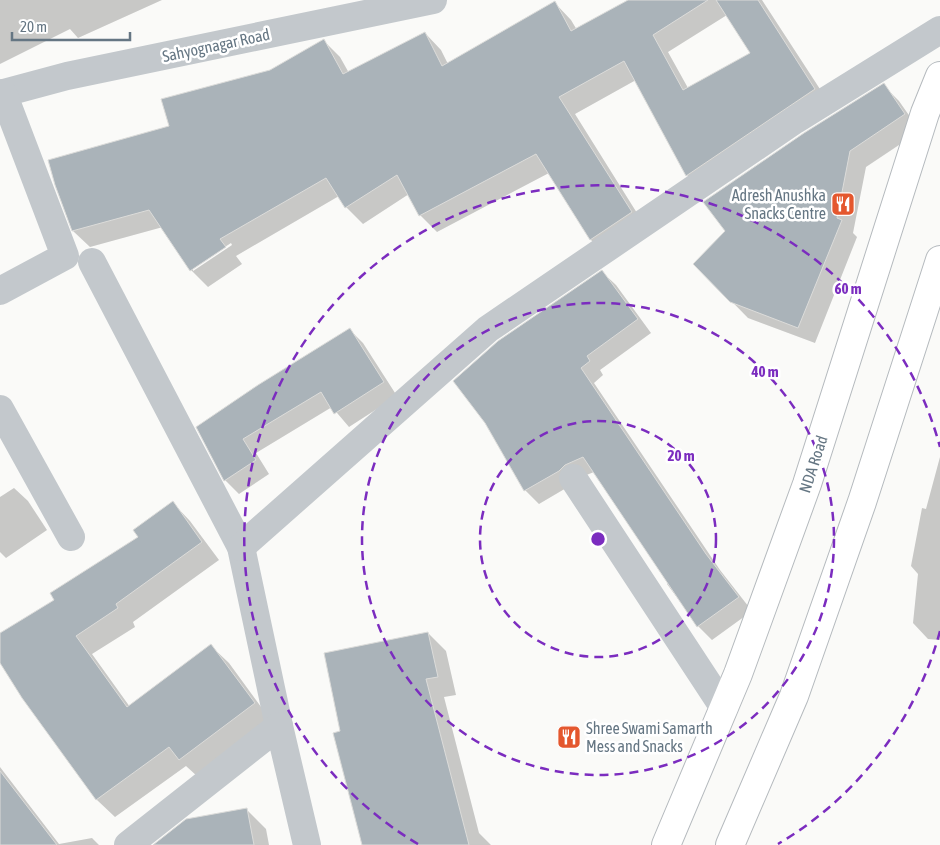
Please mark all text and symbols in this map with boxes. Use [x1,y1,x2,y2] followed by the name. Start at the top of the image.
[12,10,130,42] scale bar
[20,18,47,35] text: 20 m
[161,25,272,66] street label: Sahyognagar Road
[732,186,826,222] place label: Adresh Anushka Snacks Centre
[830,191,856,217] restaurant icon: Adresh Anushka Snacks Centre
[835,280,862,297] text: 60 m
[751,363,779,380] text: 40 m
[795,433,831,495] street label: NDA Road
[668,447,695,464] text: 20 m
[589,530,607,548] centre of rings
[586,719,713,755] place label: Shree Swami Samarth Mess and Snacks
[556,724,582,750] restaurant icon: Shree Swami Samarth Mess and Snacks

